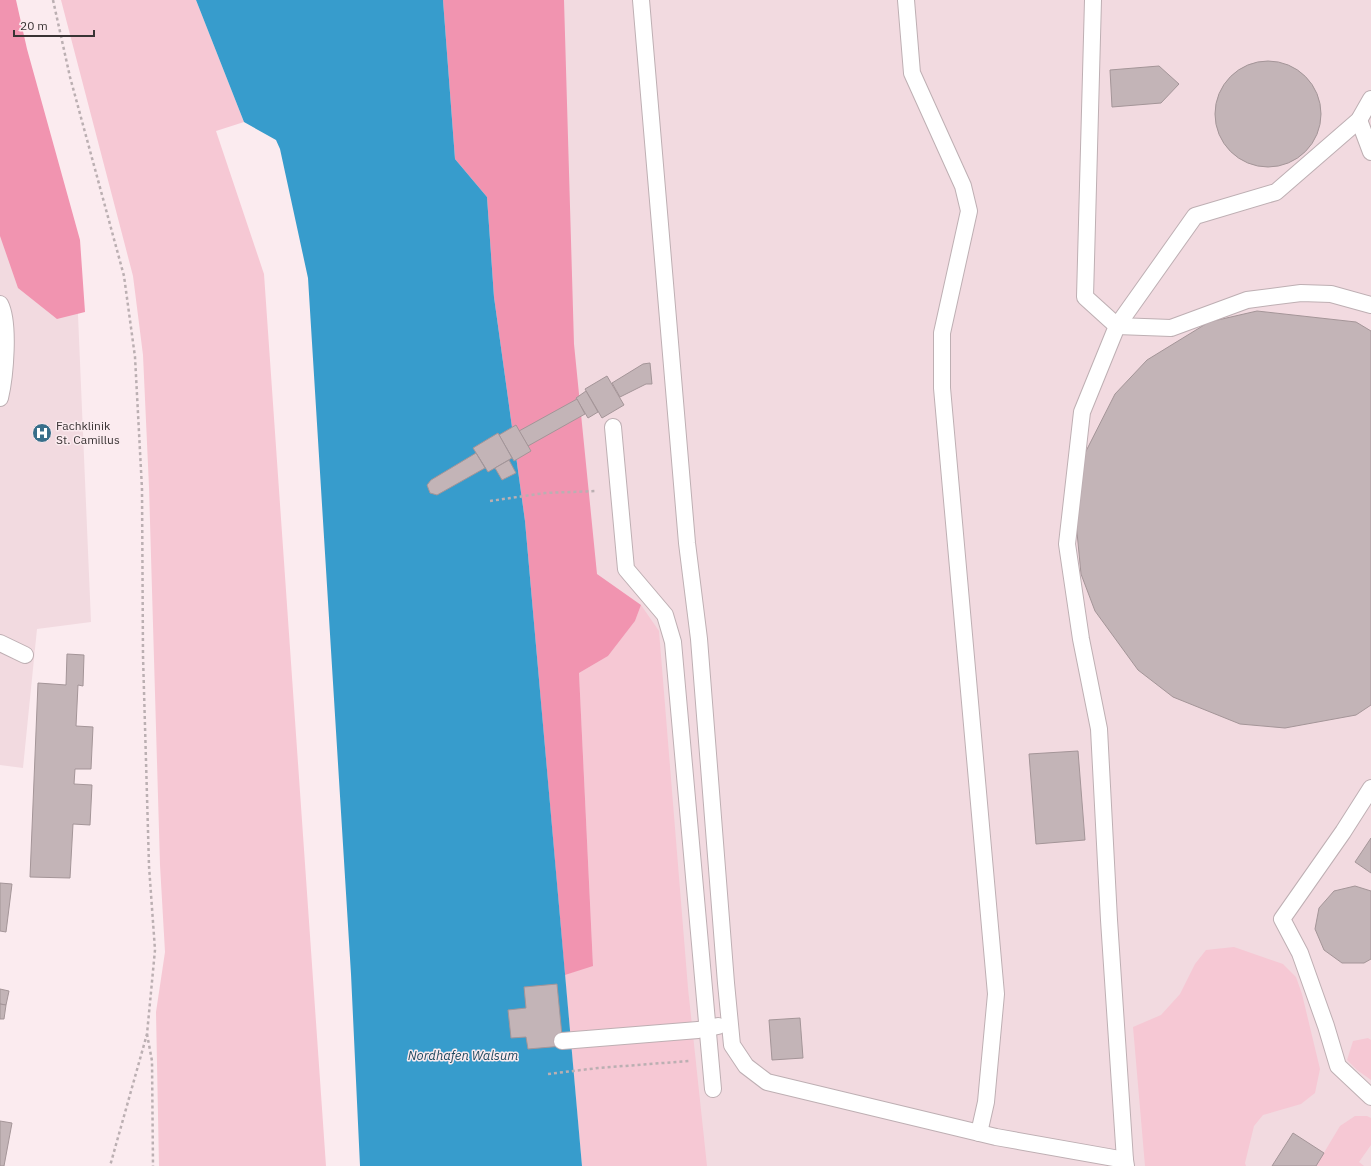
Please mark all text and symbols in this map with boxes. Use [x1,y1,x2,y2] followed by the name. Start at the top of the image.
[14,12,94,38] scale bar
[20,18,48,33] text: 20 m
[56,418,120,447] place label: Fachklinik St. Camillus
[31,422,53,444] hospital icon: Fachklinik St. Camillus
[408,1047,518,1064] water label: Nordhafen Walsum

